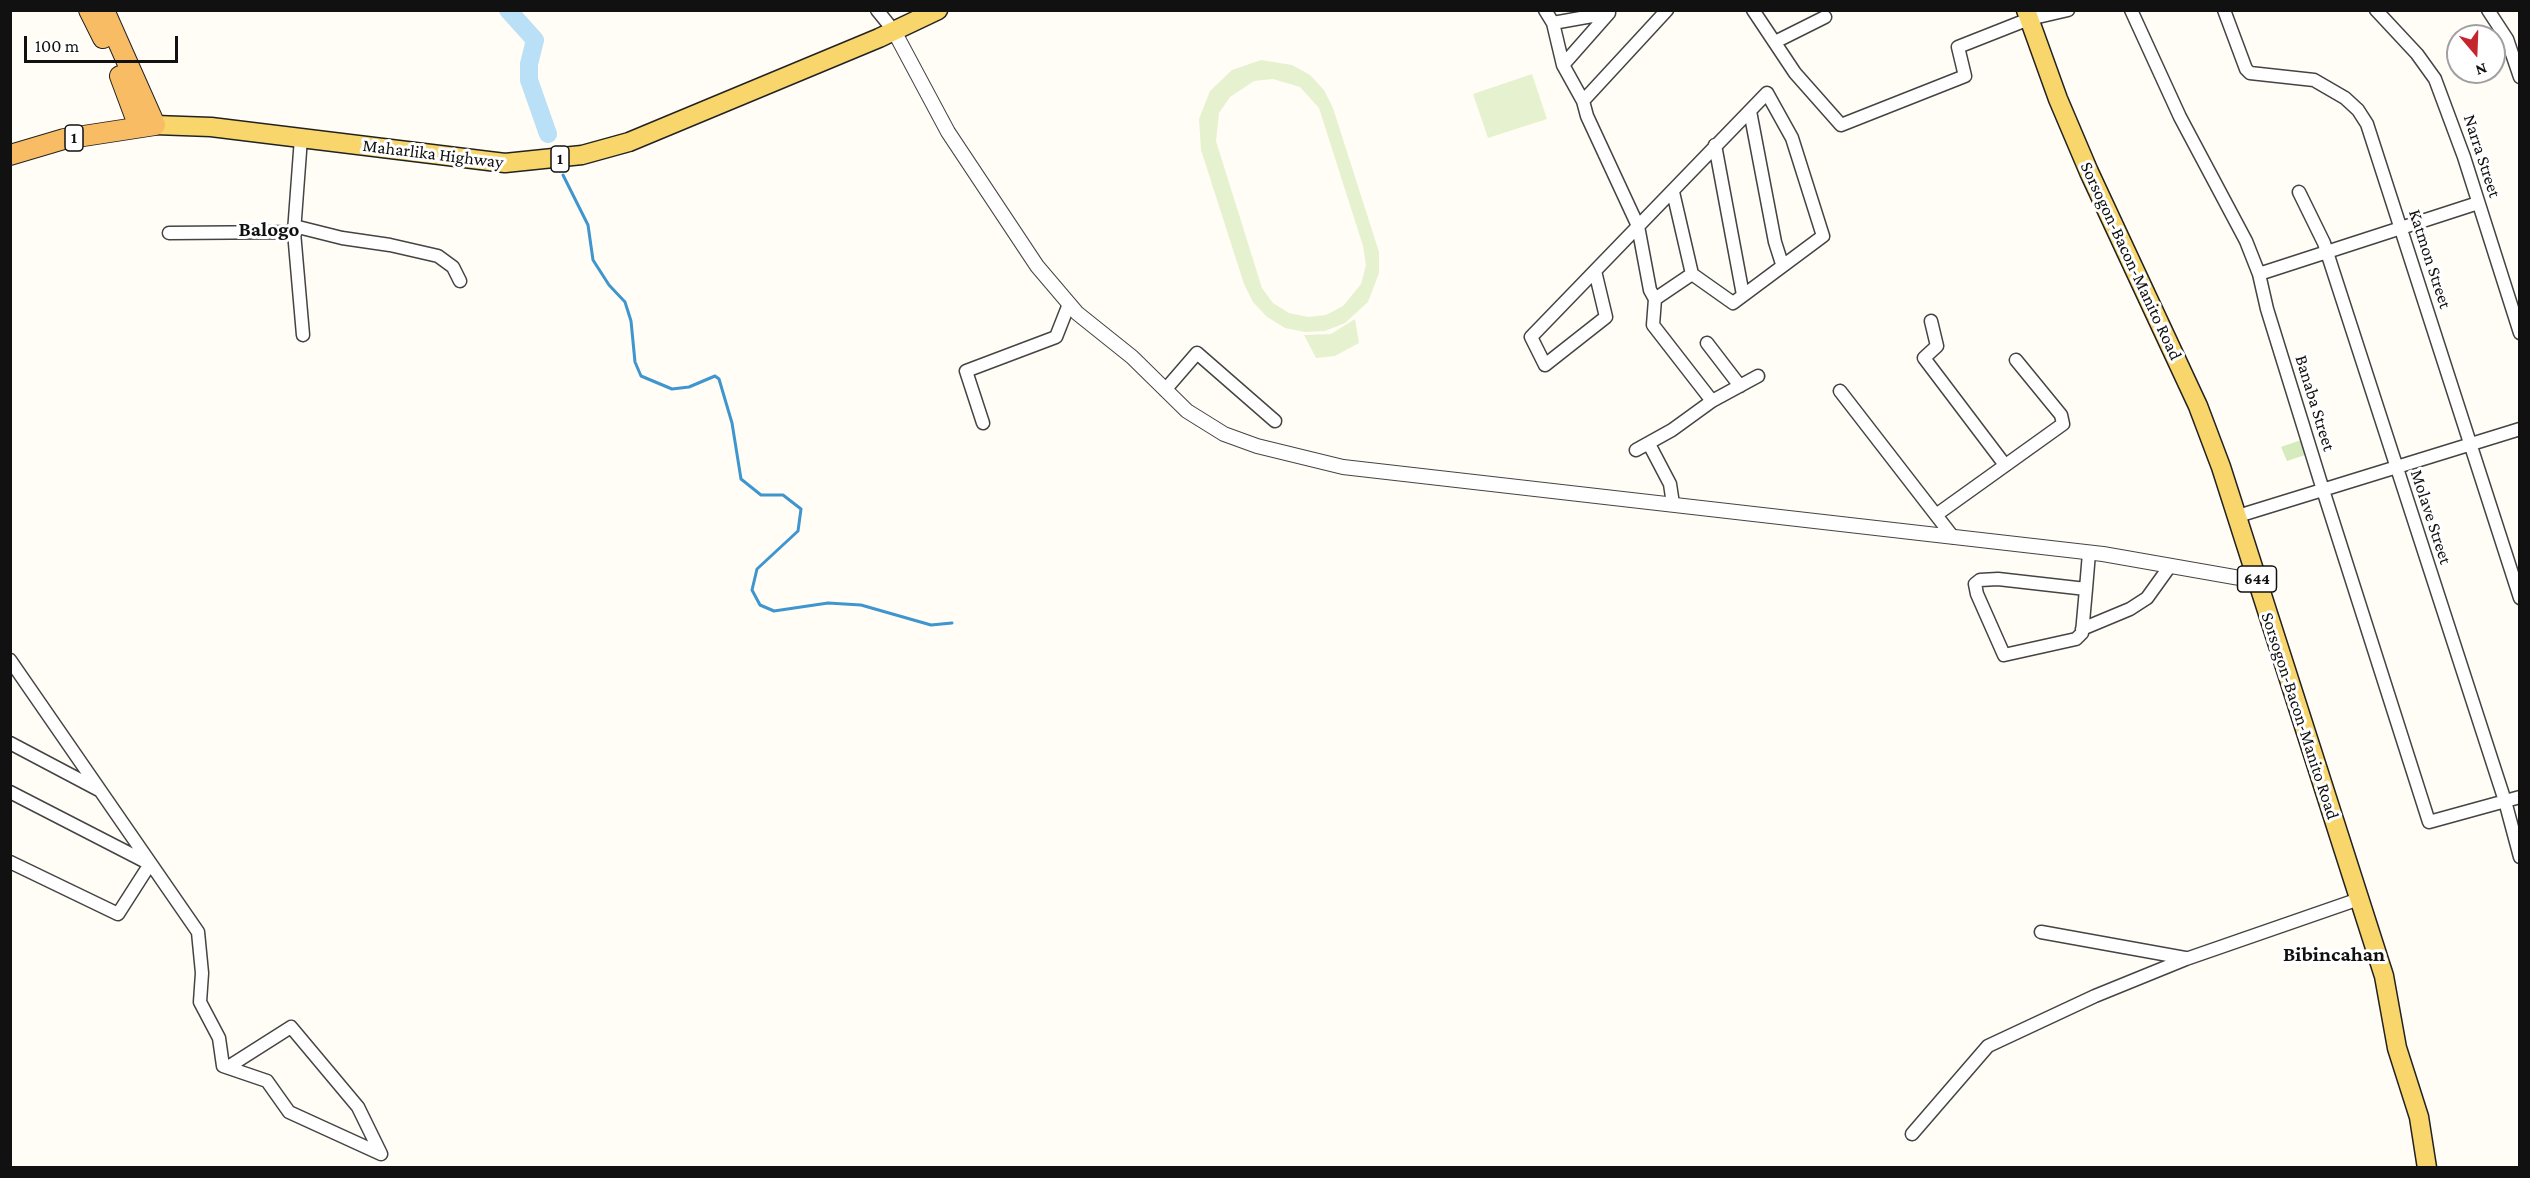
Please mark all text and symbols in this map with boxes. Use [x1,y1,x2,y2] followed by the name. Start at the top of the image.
[27,24,182,62] scale bar
[2446,24,2506,84] north arrow
[35,36,79,56] text: 100 m
[2473,60,2489,79] text: N
[2458,112,2506,200] street label: Narra Street
[65,125,83,151] road number: 1
[361,135,505,173] street label: Maharlika Highway
[551,146,569,172] road number: 1
[2075,158,2187,364] street label: Sorsogon-Bacon-Manito Road
[2404,207,2456,311] street label: Katmon Street
[238,217,300,243] district label: Balogo
[2290,352,2340,454] street label: Banaba Street
[2406,467,2456,567] street label: Molave Street
[2238,566,2276,592] road number: 644
[2256,610,2344,822] street label: Sorsogon-Bacon-Manito Road
[2283,942,2385,968] district label: Bibincahan

